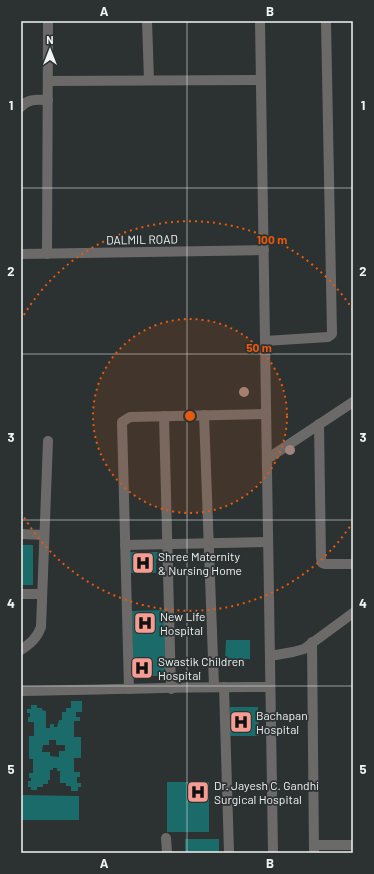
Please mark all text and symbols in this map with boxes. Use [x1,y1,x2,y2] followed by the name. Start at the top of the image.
[100,3,109,19] text: A
[266,3,274,19] text: B
[30,30,70,70] north arrow
[46,33,54,46] text: N
[9,97,13,113] text: 1
[361,97,365,113] text: 1
[106,231,178,247] street label: DALMIL ROAD
[257,232,287,246] text: 100 m
[7,263,15,279] text: 2
[359,263,367,279] text: 2
[246,340,272,354] text: 50 m
[183,409,197,423] centre of rings
[7,429,15,445] text: 3
[359,429,367,445] text: 3
[158,549,242,577] place label: Shree Maternity & Nursing Home
[130,550,156,576] hospital icon: Shree Maternity & Nursing Home
[7,595,15,611] text: 4
[359,595,367,611] text: 4
[160,609,205,637] place label: New Life Hospital
[132,610,158,636] hospital icon: New Life Hospital
[158,654,245,682] place label: Swastik Children Hospital
[129,655,155,681] hospital icon: Swastik Children Hospital
[256,708,308,736] place label: Bachapan Hospital
[228,709,254,735] hospital icon: Bachapan Hospital
[7,761,15,777] text: 5
[359,761,367,777] text: 5
[214,778,319,806] place label: Dr. Jayesh C. Gandhi Surgical Hospital
[185,779,211,805] hospital icon: Dr. Jayesh C. Gandhi Surgical Hospital
[100,855,109,871] text: A
[266,855,274,871] text: B

